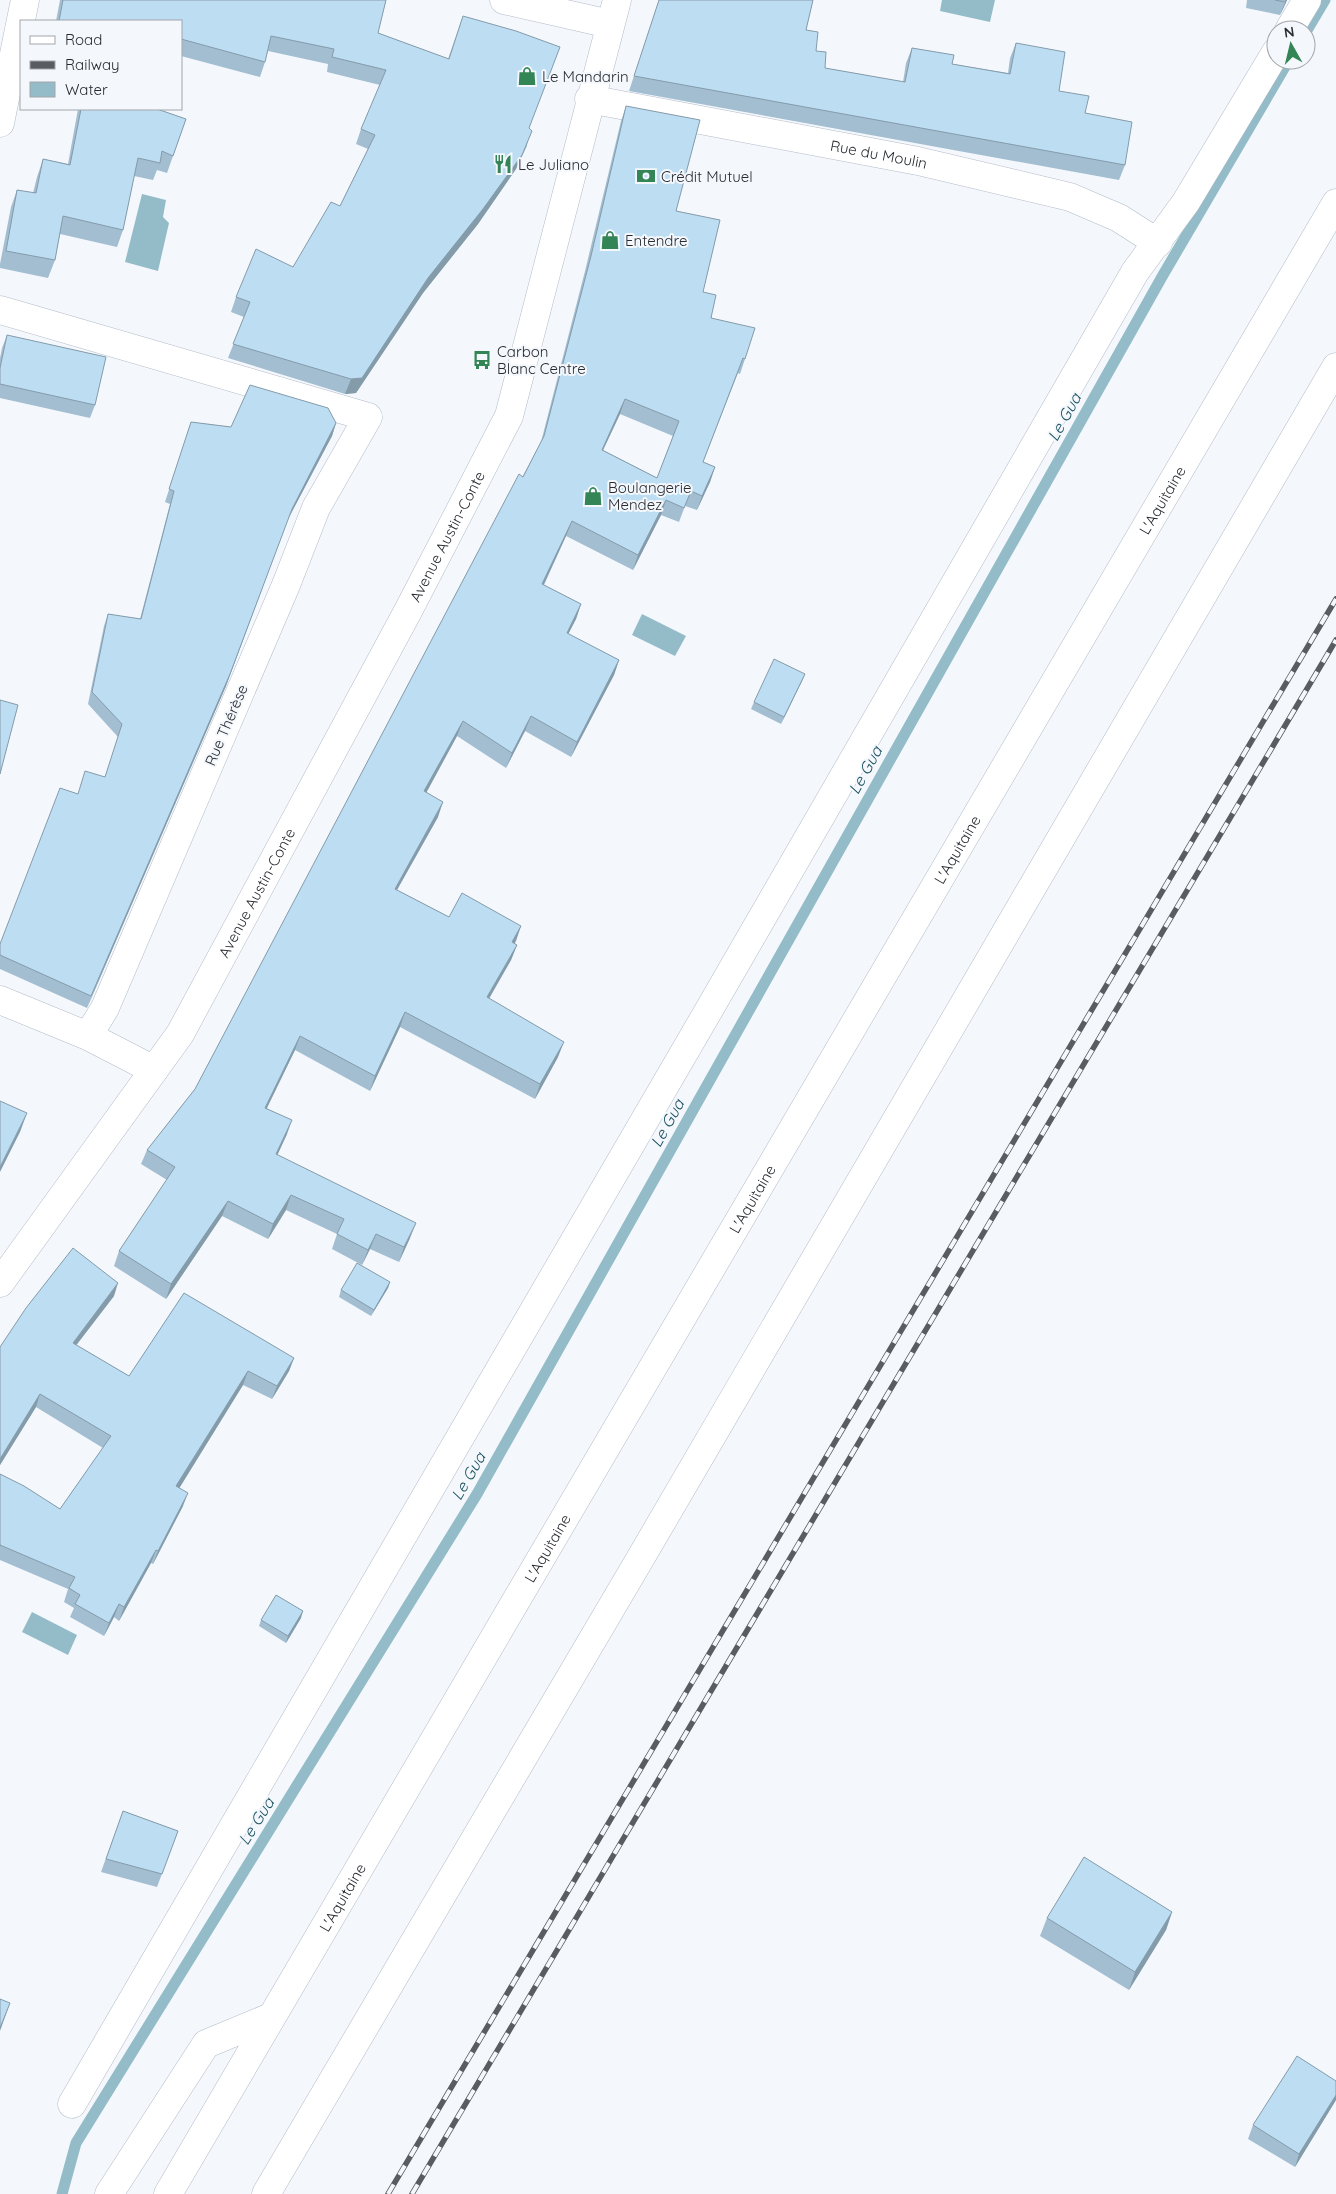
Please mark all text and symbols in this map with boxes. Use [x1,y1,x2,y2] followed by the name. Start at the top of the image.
[20,20,182,110] legend
[1266,20,1316,70] north arrow
[1283,22,1296,42] text: N
[65,30,102,49] text: Road
[65,55,120,74] text: Railway
[516,65,538,87] shop icon: Le Mandarin
[542,67,629,86] place label: Le Mandarin
[65,80,108,99] text: Water
[829,135,929,172] street label: Rue du Moulin
[492,153,514,175] restaurant icon: Le Juliano
[518,155,589,174] place label: Le Juliano
[635,165,657,187] bank icon: Crédit Mutuel
[661,167,753,186] place label: Crédit Mutuel
[599,229,621,251] shop icon: Entendre
[625,231,687,250] place label: Entendre
[497,342,586,378] place label: Carbon Blanc Centre
[471,349,493,371] bus stop icon: Carbon Blanc Centre
[1043,388,1086,445] water label: Le Gua
[1134,462,1189,538] street label: L'Aquitaine
[405,468,488,605] street label: Avenue Austin-Conte
[608,478,692,514] place label: Boulangerie Mendez
[582,485,604,507] shop icon: Boulangerie Mendez
[200,681,252,769] street label: Rue Thérèse
[844,741,887,798] water label: Le Gua
[929,812,984,887] street label: L'Aquitaine
[214,824,299,961] street label: Avenue Austin-Conte
[646,1094,689,1151] water label: Le Gua
[724,1161,779,1236] street label: L'Aquitaine
[446,1447,490,1503] water label: Le Gua
[520,1510,574,1586] street label: L'Aquitaine
[234,1793,279,1848] water label: Le Gua
[315,1860,369,1935] street label: L'Aquitaine

